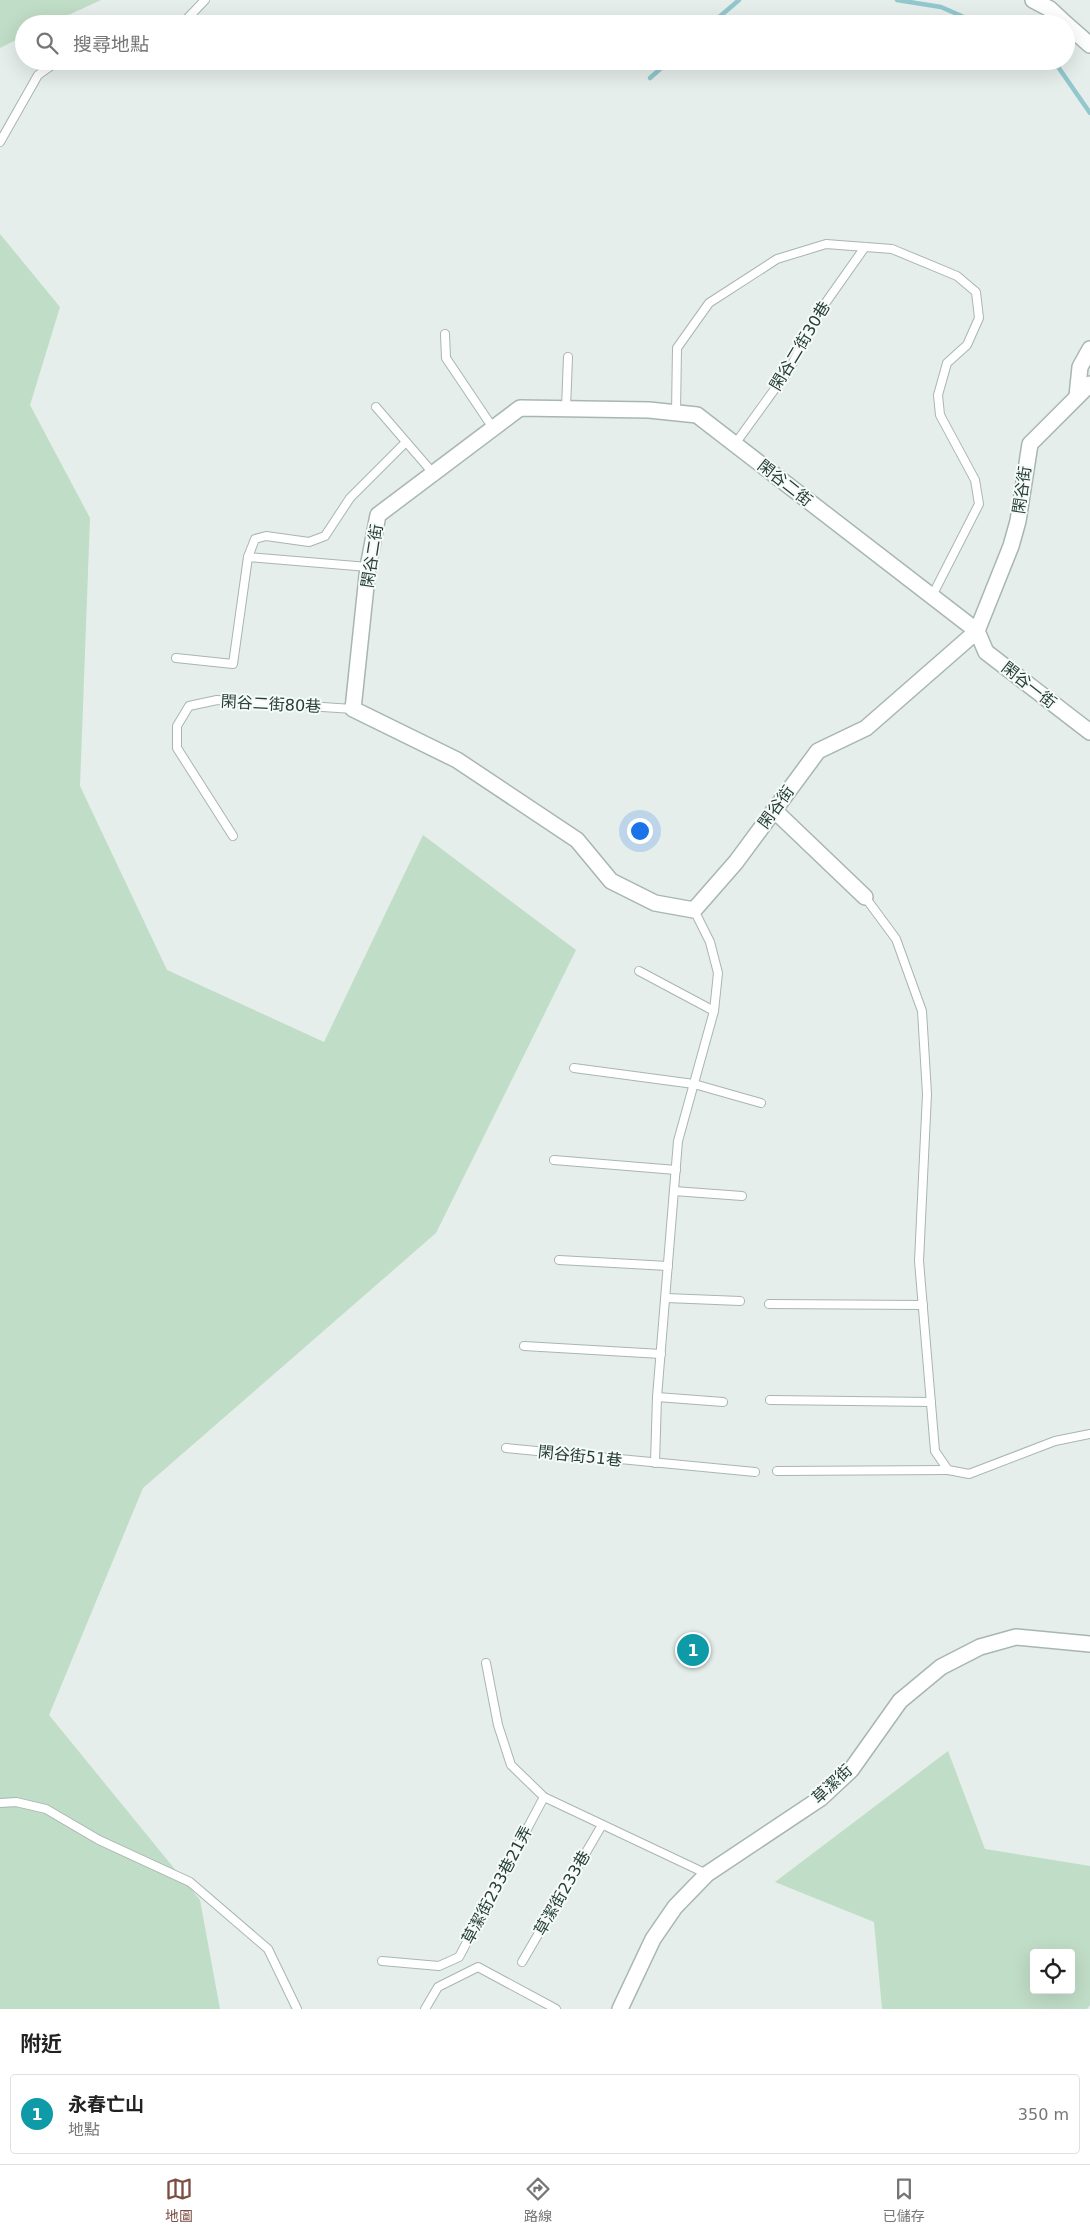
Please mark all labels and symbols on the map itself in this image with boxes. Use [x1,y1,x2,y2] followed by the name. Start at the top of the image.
[766,298,834,394] street label: 閑谷二街30巷
[754,456,816,510] street label: 閑谷二街
[1009,465,1035,515] street label: 閑谷街
[358,523,386,589] street label: 閑谷二街
[998,658,1060,712] street label: 閑谷一街
[220,692,322,716] street label: 閑谷二街80巷
[754,782,798,832] street label: 閑谷街
[627,818,653,844] your location
[537,1442,623,1470] street label: 閑谷街51巷
[677,1631,709,1669] pin: 1
[808,1761,856,1807] street label: 草潔街
[458,1823,536,1947] street label: 草潔街233巷21弄
[530,1847,594,1939] street label: 草潔街233巷

